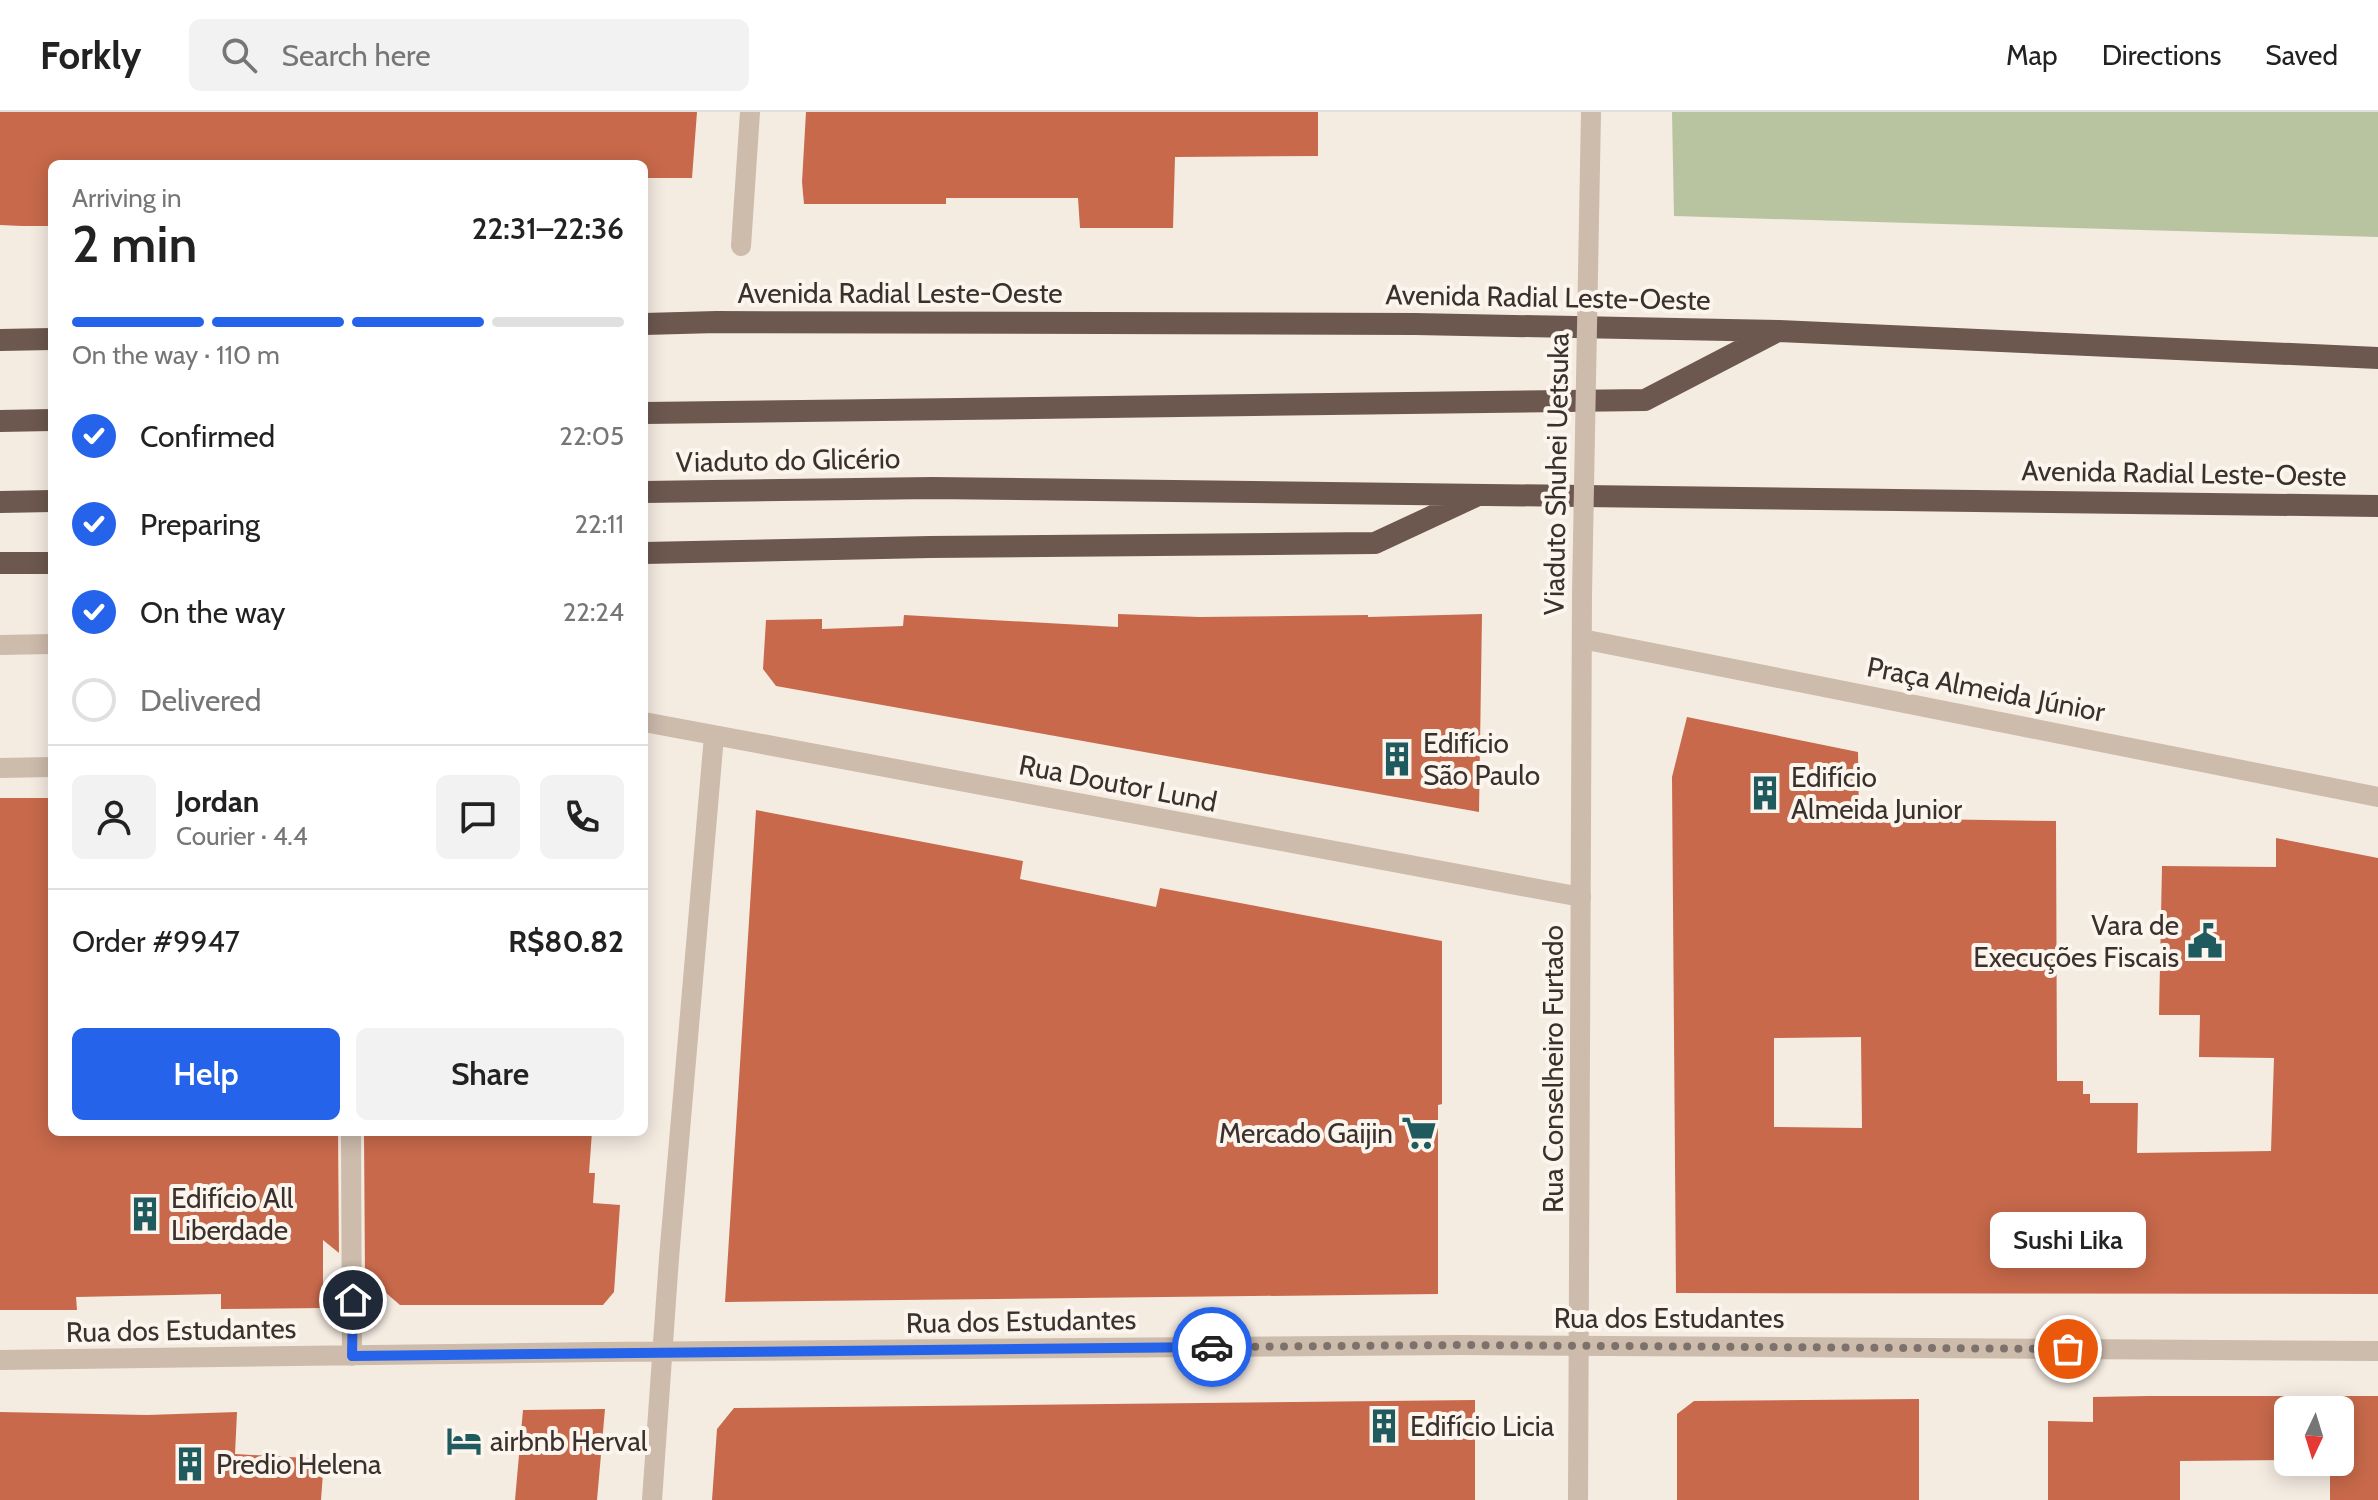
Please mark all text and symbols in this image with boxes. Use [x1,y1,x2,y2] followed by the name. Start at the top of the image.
[189,19,749,91] search box
[40,32,141,79] text: Forkly
[217,33,261,77] icon: search
[281,37,431,74] text: Search here
[2006,38,2058,72] text: Map
[2102,38,2221,72] text: Directions
[2265,38,2338,72] text: Saved
[72,182,182,214] text: Arriving in
[472,210,624,247] text: 22:31–22:36
[72,212,197,275] text: 2 min
[737,276,1063,310] street label: Avenida Radial Leste-Oeste
[1385,277,1711,317] street label: Avenida Radial Leste-Oeste
[1537,332,1575,616] street label: Viaduto Shuhei Uetsuka
[72,339,280,371] text: On the way · 110 m
[72,414,116,458] icon: check
[140,418,275,455] text: Confirmed
[559,420,624,452] text: 22:05
[676,441,900,479] street label: Viaduto do Glicério
[2021,453,2347,493] street label: Avenida Radial Leste-Oeste
[72,502,116,546] icon: check
[140,506,260,543] text: Preparing
[574,508,624,540] text: 22:11
[72,590,116,634] icon: check
[140,594,285,631] text: On the way
[563,596,624,628] text: 22:24
[1864,649,2108,729] street label: Praça Almeida Júnior
[140,682,261,719] text: Delivered
[1423,726,1540,792] place label: Edifício São Paulo
[1378,740,1416,778] building icon: Edifício São Paulo
[1016,747,1220,819] street label: Rua Doutor Lund
[1791,760,1962,826] place label: Edifício Almeida Junior
[1746,774,1784,812] building icon: Edifício Almeida Junior
[72,775,156,859] button: person
[436,775,520,859] button: chat
[540,775,624,859] button: phone
[176,783,259,820] text: Jordan
[176,820,308,852] text: Courier · 4.4
[1973,908,2179,974] place label: Vara de Execuções Fiscais
[2186,922,2224,960] public building icon: Vara de Execuções Fiscais
[72,923,240,960] text: Order #9947
[508,923,624,960] text: R$80.82
[1536,925,1570,1213] street label: Rua Conselheiro Furtado
[72,1028,340,1120] button: Help
[356,1028,624,1120] button: Share
[1400,1114,1438,1152] supermarket icon: Mercado Gaijin
[1219,1116,1393,1150] place label: Mercado Gaijin
[171,1181,294,1247] place label: Edifício All Liberdade
[126,1195,164,1233] building icon: Edifício All Liberdade
[1990,1213,2146,1269] callout: Sushi Lika
[2013,1224,2123,1256] text: Sushi Lika
[319,1266,387,1334] pin
[331,1278,375,1322] icon: home
[1554,1301,1784,1335] street label: Rua dos Estudantes
[905,1302,1137,1340] street label: Rua dos Estudantes
[1172,1307,1252,1387] courier
[65,1311,297,1349] street label: Rua dos Estudantes
[2034,1315,2102,1383] pin
[1190,1325,1234,1369] icon: car
[2046,1327,2090,1371] icon: bag
[2274,1396,2354,1476] north arrow
[2274,1396,2354,1476] map controls
[1365,1407,1403,1445] building icon: Edifício Licia
[1410,1409,1555,1443] place label: Edifício Licia
[445,1422,483,1460] hotel icon: airbnb Herval
[490,1424,648,1458] place label: airbnb Herval
[171,1445,209,1483] building icon: Predio Helena
[216,1447,382,1481] place label: Predio Helena

